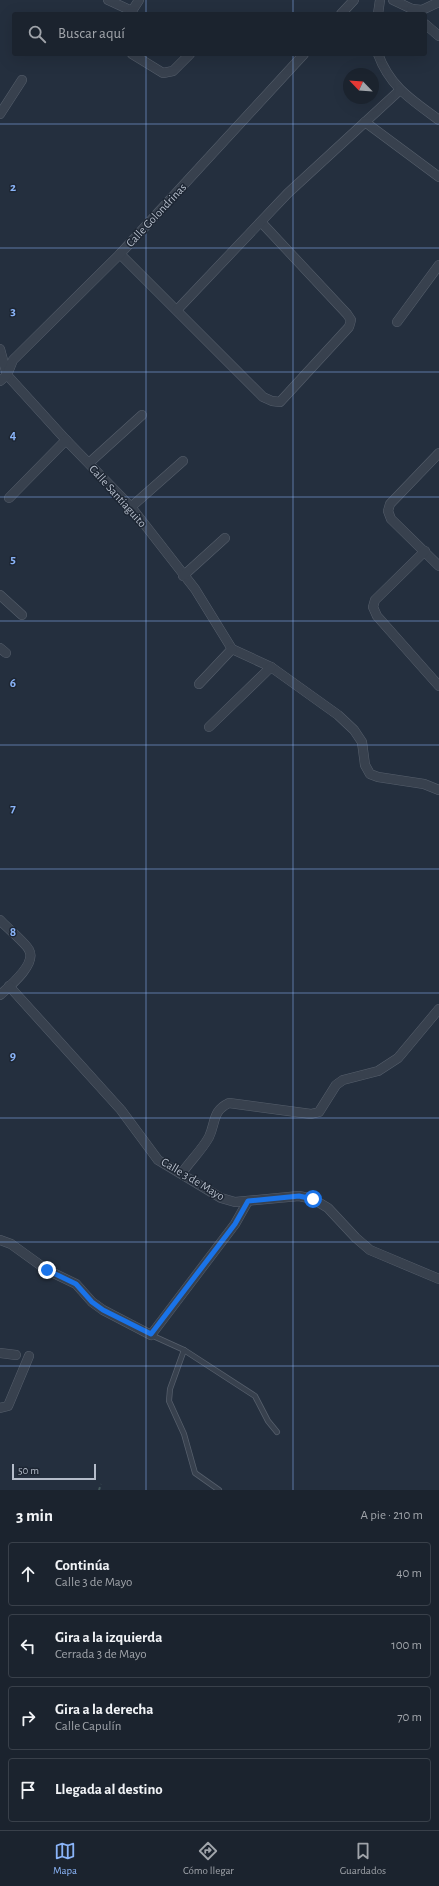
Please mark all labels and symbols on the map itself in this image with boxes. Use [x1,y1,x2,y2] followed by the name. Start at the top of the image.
[343,68,379,104] north arrow
[10,181,16,194] text: 2
[124,181,188,249] street label: Calle Golondrinas
[10,305,16,318] text: 3
[10,429,17,442] text: 4
[87,463,149,529] street label: Calle Santiaguito
[10,553,16,566] text: 5
[10,677,16,690] text: 6
[10,802,16,815] text: 7
[10,926,16,939] text: 8
[10,1050,16,1063] text: 9
[159,1155,227,1203] street label: Calle 3 de Mayo
[304,1190,322,1208] route start
[38,1261,56,1279] route end
[12,1462,96,1481] scale bar

